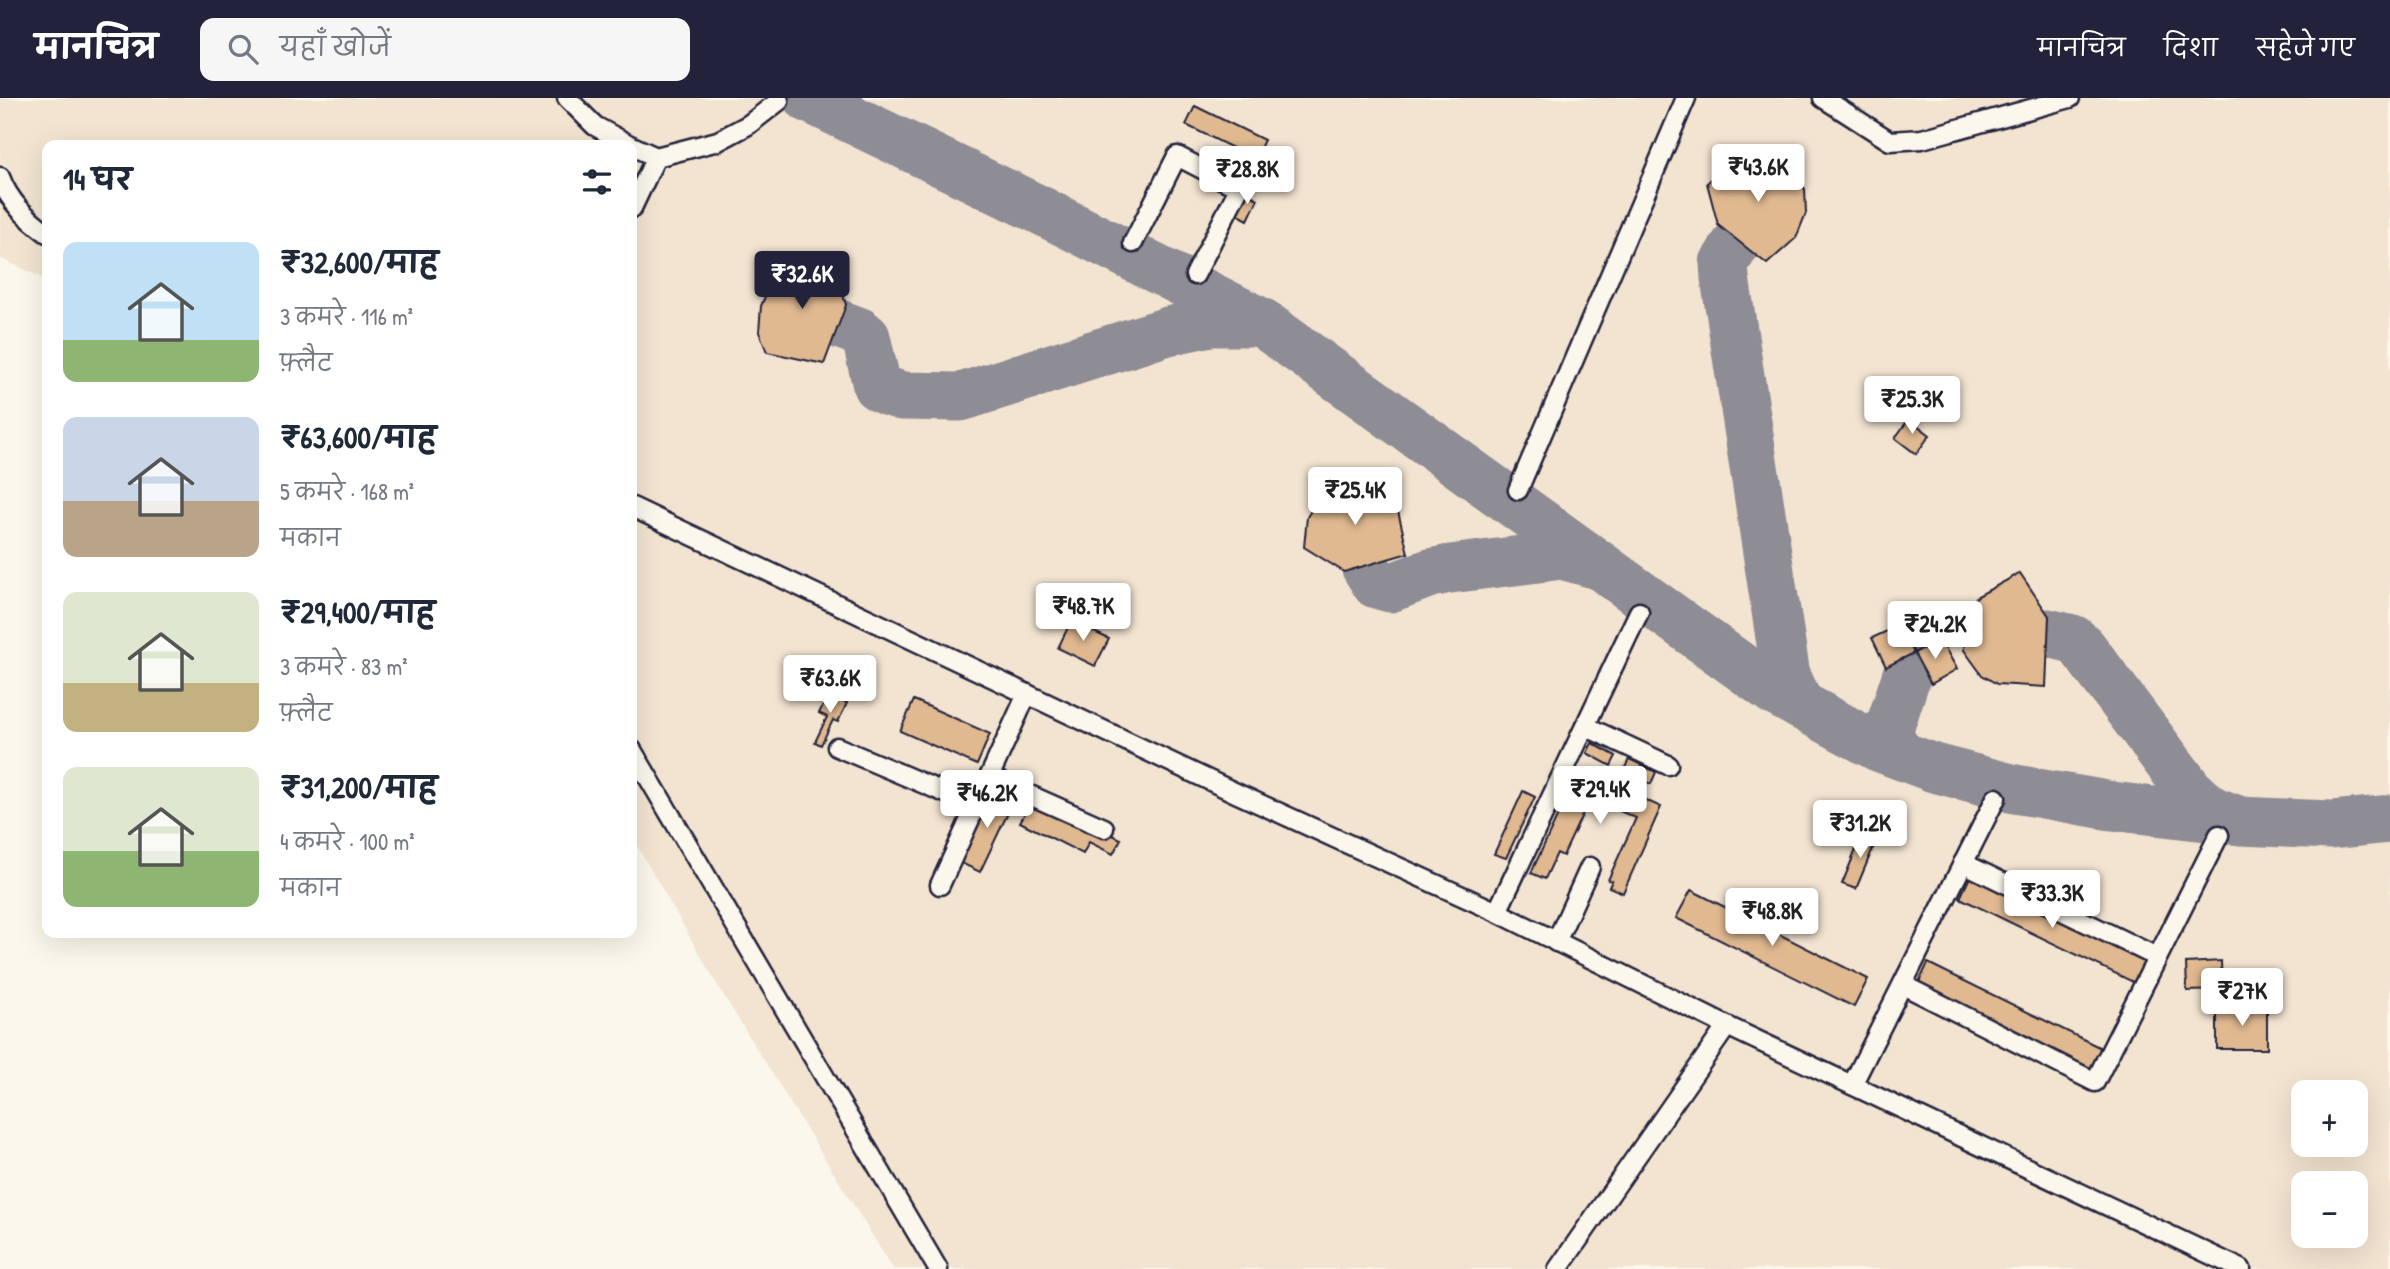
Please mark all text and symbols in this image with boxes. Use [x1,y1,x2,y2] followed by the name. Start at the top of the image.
[200,18,690,81] search box
[35,24,158,68] text: मानचित्र
[280,29,391,64] text: यहाँ खोजें
[224,30,262,68] icon: search
[2037,31,2126,63] text: मानचित्र
[2164,31,2218,63] text: दिशा
[2256,31,2355,63] text: सहेजे गए
[1701,144,1815,204] pin: ₹43.6K
[1190,146,1304,206] pin: ₹28.8K
[1728,151,1788,182] text: ₹43.6K
[1215,153,1279,184] text: ₹28.8K
[63,159,132,199] text: 14 घर
[578,163,616,201] icon: filters
[280,242,438,282] text: ₹32,600/माह
[745,252,859,311] pin: ₹32.6K
[771,258,833,289] text: ₹32.6K
[119,270,203,354] icon: home
[280,301,413,332] text: 3 कमरे · 116 m²
[280,347,332,378] text: फ़्लैट
[1855,376,1969,436] pin: ₹25.3K
[1880,383,1944,414] text: ₹25.3K
[280,417,436,457] text: ₹63,600/माह
[119,445,203,529] icon: home
[1298,468,1412,527] pin: ₹25.4K
[1324,474,1386,505] text: ₹25.4K
[280,476,414,507] text: 5 कमरे · 168 m²
[280,522,341,553] text: मकान
[1026,584,1140,643] pin: ₹48.7K
[1052,590,1114,621] text: ₹48.7K
[280,592,435,632] text: ₹29,400/माह
[1878,602,1992,661] pin: ₹24.2K
[1904,608,1966,639] text: ₹24.2K
[119,620,203,704] icon: home
[280,651,407,682] text: 3 कमरे · 83 m²
[773,656,887,715] pin: ₹63.6K
[799,662,861,693] text: ₹63.6K
[280,697,332,728] text: फ़्लैट
[1543,766,1657,826] pin: ₹29.4K
[280,767,437,807] text: ₹31,200/माह
[930,770,1044,830] pin: ₹46.2K
[1570,773,1630,804] text: ₹29.4K
[956,777,1018,808] text: ₹46.2K
[119,795,203,879] icon: home
[1803,800,1917,860] pin: ₹31.2K
[1829,807,1891,838] text: ₹31.2K
[280,826,414,857] text: 4 कमरे · 100 m²
[1995,870,2109,930] pin: ₹33.3K
[280,872,341,903] text: मकान
[2020,877,2084,908] text: ₹33.3K
[1715,888,1829,948] pin: ₹48.8K
[1741,895,1803,926] text: ₹48.8K
[2201,968,2283,1028] pin: ₹27K
[2217,975,2267,1006] text: ₹27K
[2291,1080,2368,1248] map controls
[2291,1080,2368,1157] button: +
[2291,1171,2368,1248] button: −

